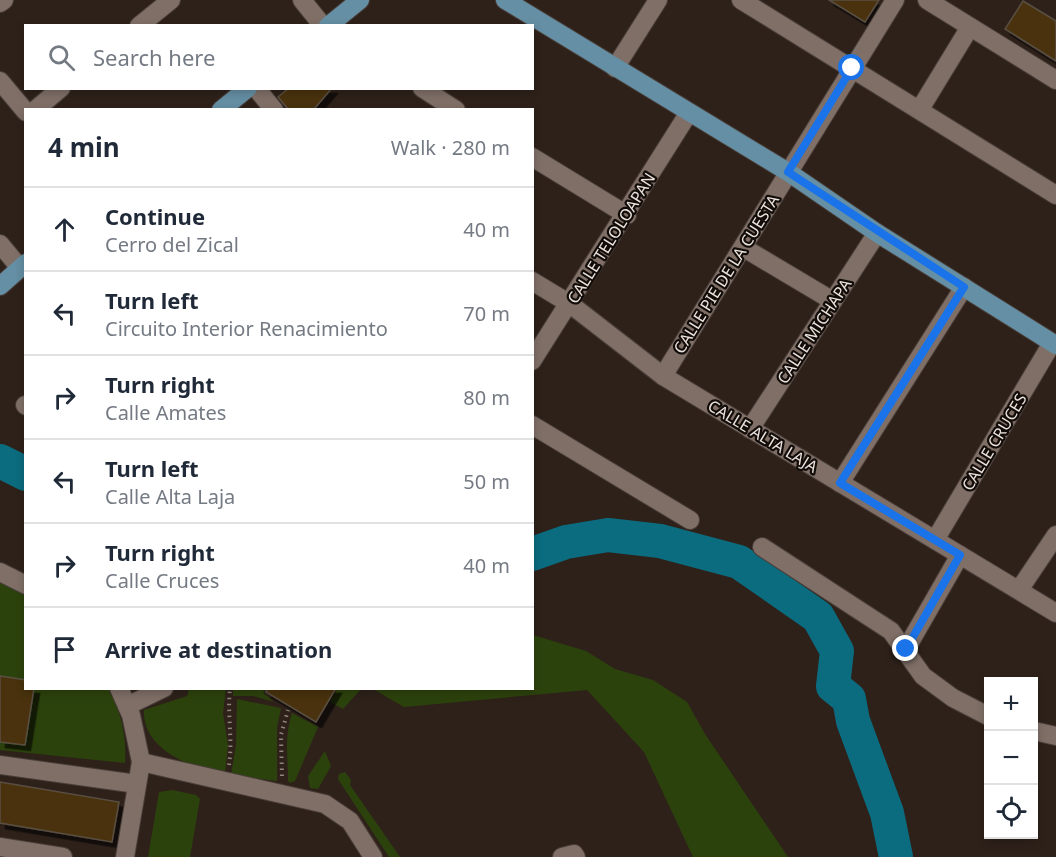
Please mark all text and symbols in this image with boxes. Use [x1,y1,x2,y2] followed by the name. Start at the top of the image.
[24,24,534,90] search box
[45,41,78,74] icon: search
[93,42,215,72] text: Search here
[838,54,864,80] route start
[48,129,120,165] text: 4 min
[391,134,510,161] text: Walk · 280 m
[562,168,660,308] street label: CALLE TELOLOAPAN
[668,190,784,358] street label: CALLE PIE DE LA CUESTA
[105,201,205,231] text: Continue
[48,213,81,246] icon: ahead
[463,216,510,243] text: 40 m
[105,231,239,258] text: Cerro del Zical
[772,273,857,388] street label: CALLE MICHAPA
[105,285,199,315] text: Turn left
[48,297,81,330] icon: left
[463,300,510,327] text: 70 m
[105,315,388,342] text: Circuito Interior Renacimiento
[105,369,215,399] text: Turn right
[48,381,81,414] icon: right
[463,384,510,411] text: 80 m
[956,389,1032,495] street label: CALLE CRUCES
[704,394,823,478] street label: CALLE ALTA LAJA
[105,399,226,426] text: Calle Amates
[105,453,199,483] text: Turn left
[48,465,81,498] icon: left
[463,468,510,495] text: 50 m
[105,483,235,510] text: Calle Alta Laja
[105,537,215,567] text: Turn right
[48,549,81,582] icon: right
[463,552,510,579] text: 40 m
[105,567,219,594] text: Calle Cruces
[48,633,81,666] icon: arrive
[105,634,332,664] text: Arrive at destination
[892,635,918,661] route end
[984,677,1038,839] map controls
[984,677,1038,731] button: +
[984,731,1038,785] button: −
[984,785,1038,839] button: locate

